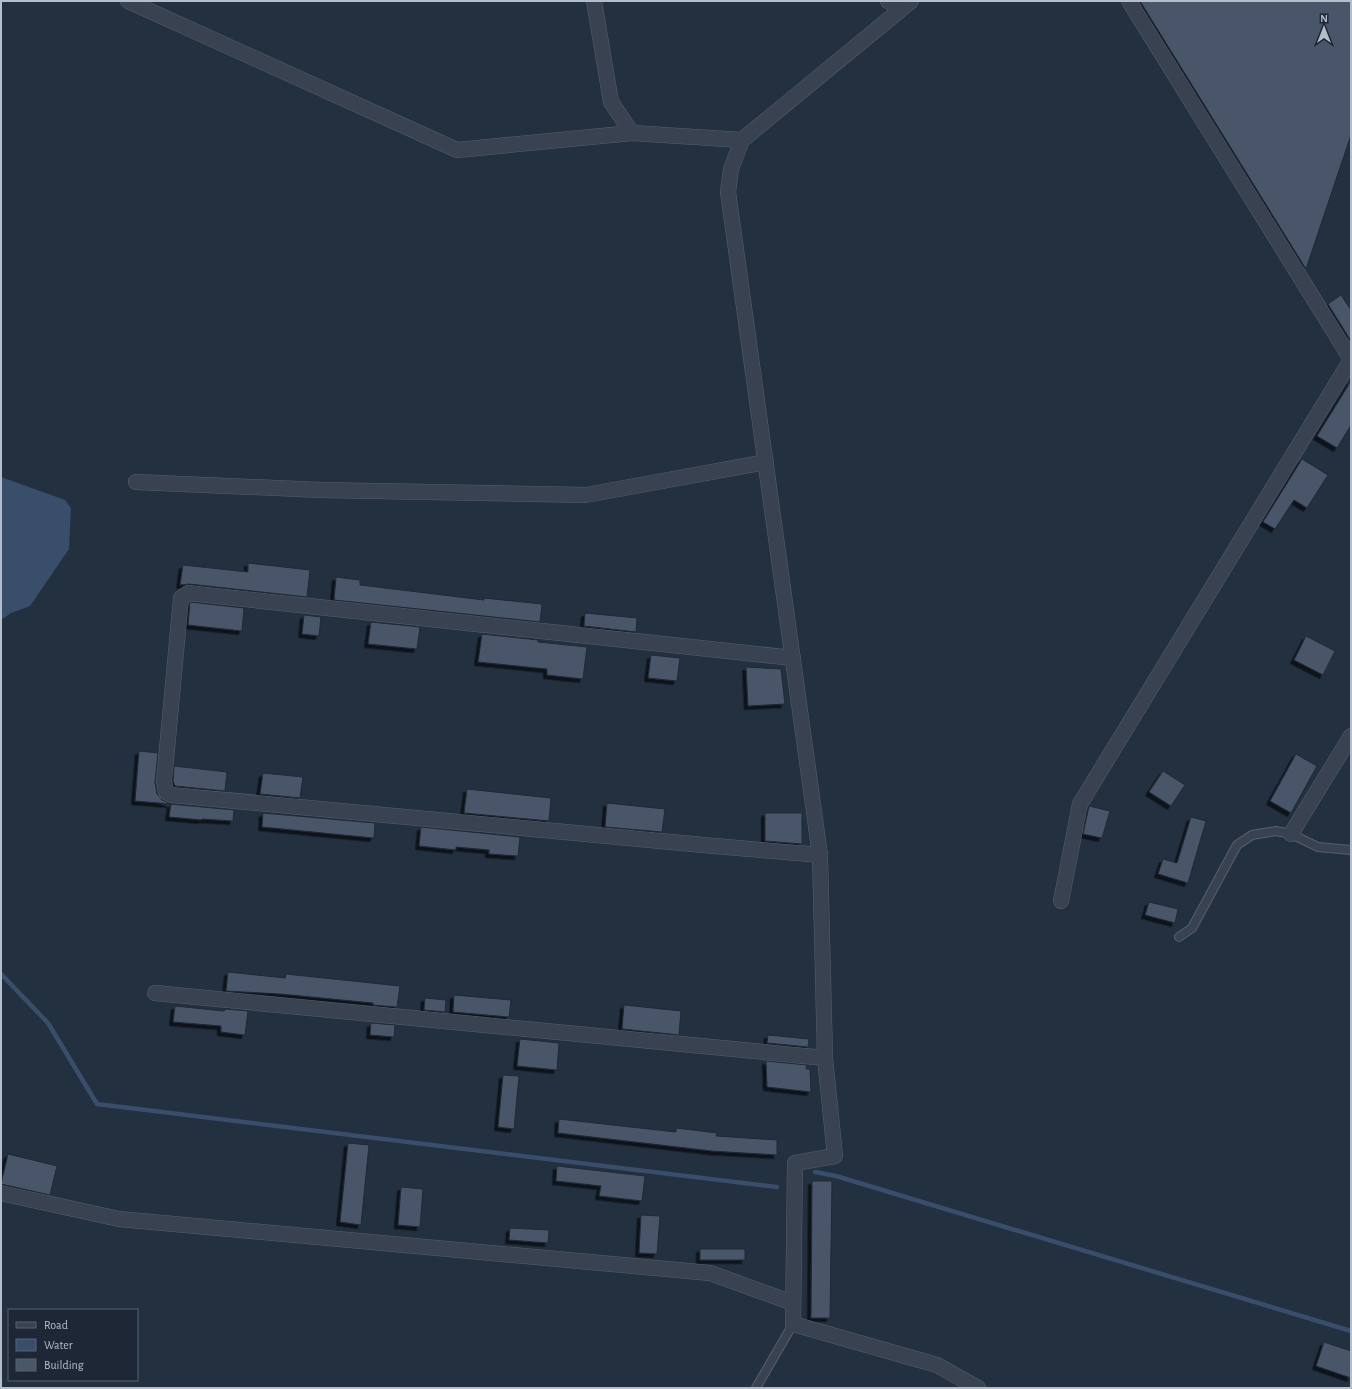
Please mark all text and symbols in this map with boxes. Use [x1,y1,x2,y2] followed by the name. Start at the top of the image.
[1304,8,1344,48] north arrow
[1320,13,1328,24] text: N
[8,1309,138,1381] legend
[44,1319,68,1331] text: Road
[44,1339,73,1351] text: Water
[44,1359,84,1371] text: Building

